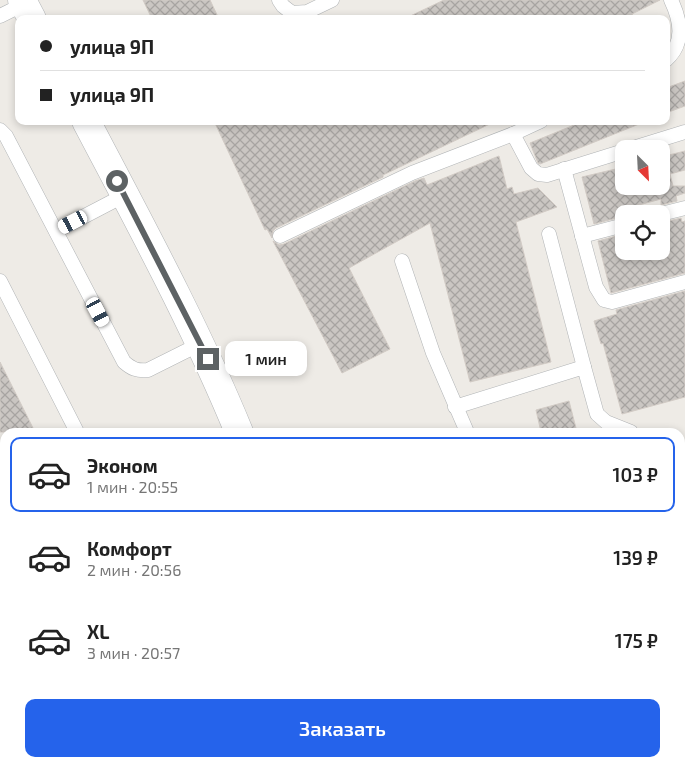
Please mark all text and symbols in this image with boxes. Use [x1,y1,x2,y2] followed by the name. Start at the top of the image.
[70,35,154,58] text: улица 9П
[70,83,154,106] text: улица 9П
[615,140,670,195] north arrow
[615,140,670,260] map controls
[106,170,128,192] route start
[615,205,670,260] button: locate
[56,209,89,235] car
[84,295,111,329] car
[226,342,308,376] callout: 1 мин
[197,348,219,370] route end
[245,349,287,368] text: 1 мин
[27,452,72,497] icon: car
[87,454,158,477] text: Эконом
[613,463,658,486] text: 103 ₽
[87,477,178,496] text: 1 мин · 20:55
[27,535,72,580] icon: car
[87,537,172,560] text: Комфорт
[613,546,658,569] text: 139 ₽
[87,560,181,579] text: 2 мин · 20:56
[27,618,72,663] icon: car
[87,620,109,643] text: XL
[615,629,658,652] text: 175 ₽
[87,643,180,662] text: 3 мин · 20:57
[25,699,660,757] button: Заказать

